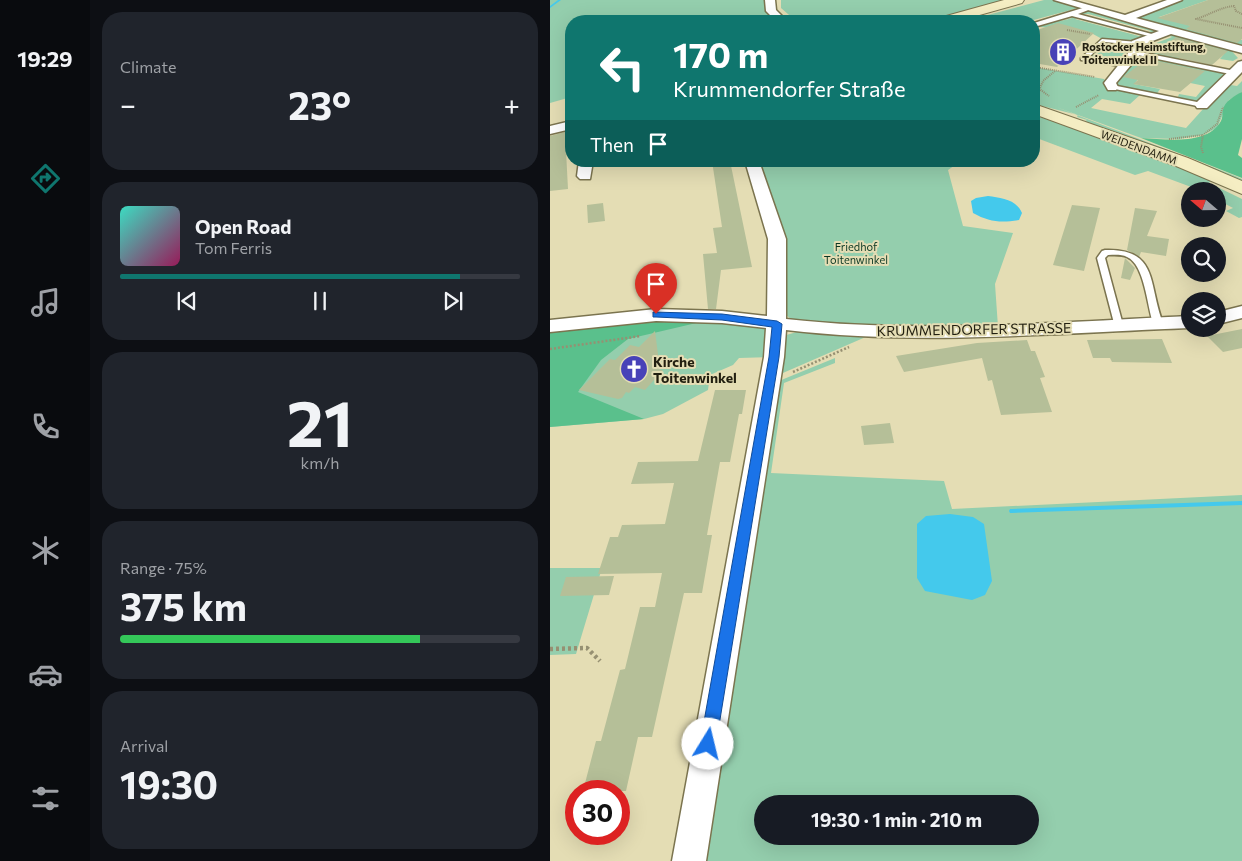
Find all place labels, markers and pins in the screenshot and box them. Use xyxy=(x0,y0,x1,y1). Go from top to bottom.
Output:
building icon: Rostocker Heimstiftung, Toitenwinkel II xyxy=(1048,37,1078,67)
place label: Rostocker Heimstiftung, Toitenwinkel II xyxy=(1082,40,1206,66)
pin xyxy=(635,263,677,314)
place label: Kirche Toitenwinkel xyxy=(653,353,737,386)
church icon: Kirche Toitenwinkel xyxy=(619,354,649,384)

